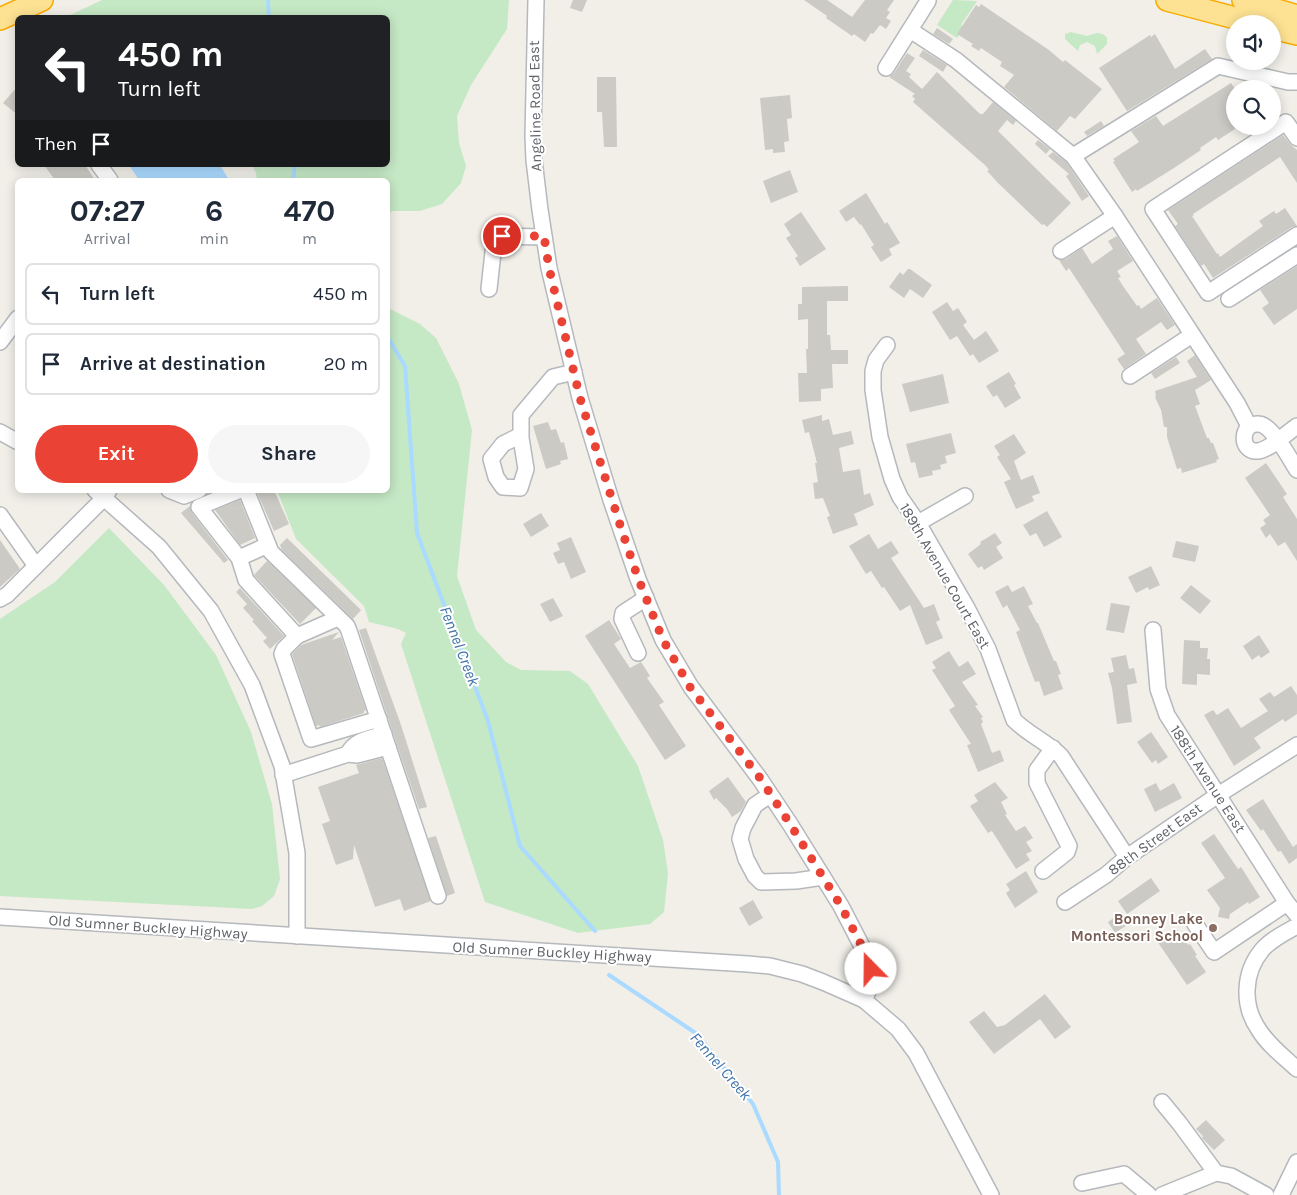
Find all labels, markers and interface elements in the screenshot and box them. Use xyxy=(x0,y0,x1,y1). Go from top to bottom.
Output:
map controls xyxy=(1226,15,1281,135)
button: sound xyxy=(1226,15,1281,70)
text: 450 m xyxy=(118,34,223,75)
icon: left xyxy=(35,35,100,100)
street label: Angeline Road East xyxy=(525,40,545,172)
text: Turn left xyxy=(118,76,201,102)
button: search xyxy=(1226,80,1281,135)
icon: arrive xyxy=(87,130,115,158)
text: Then xyxy=(35,133,77,155)
text: 07:27 xyxy=(70,193,145,229)
text: 6 xyxy=(205,193,223,229)
text: 470 xyxy=(284,193,335,229)
pin xyxy=(481,215,523,257)
icon: arrive xyxy=(488,222,516,250)
text: Arrival xyxy=(84,229,131,248)
text: min xyxy=(199,229,229,248)
text: m xyxy=(302,229,317,248)
icon: left xyxy=(37,280,65,308)
text: Turn left xyxy=(80,283,155,305)
text: 450 m xyxy=(313,283,368,305)
icon: arrive xyxy=(37,350,65,378)
text: Arrive at destination xyxy=(80,353,266,375)
text: 20 m xyxy=(323,353,368,375)
button: Exit xyxy=(35,425,198,483)
button: Share xyxy=(208,425,370,483)
street label: 189th Avenue Court East xyxy=(896,500,994,652)
water label: Fennel Creek xyxy=(436,603,484,689)
street label: 188th Avenue East xyxy=(1166,722,1250,837)
street label: 88th Street East xyxy=(1105,799,1206,879)
place label: Bonney Lake Montessori School xyxy=(1071,910,1203,945)
street label: Old Sumner Buckley Highway xyxy=(48,911,248,943)
marker: Bonney Lake Montessori School xyxy=(1207,922,1219,934)
street label: Old Sumner Buckley Highway xyxy=(452,938,652,966)
position arrow xyxy=(844,942,896,994)
water label: Fennel Creek xyxy=(686,1028,756,1105)

